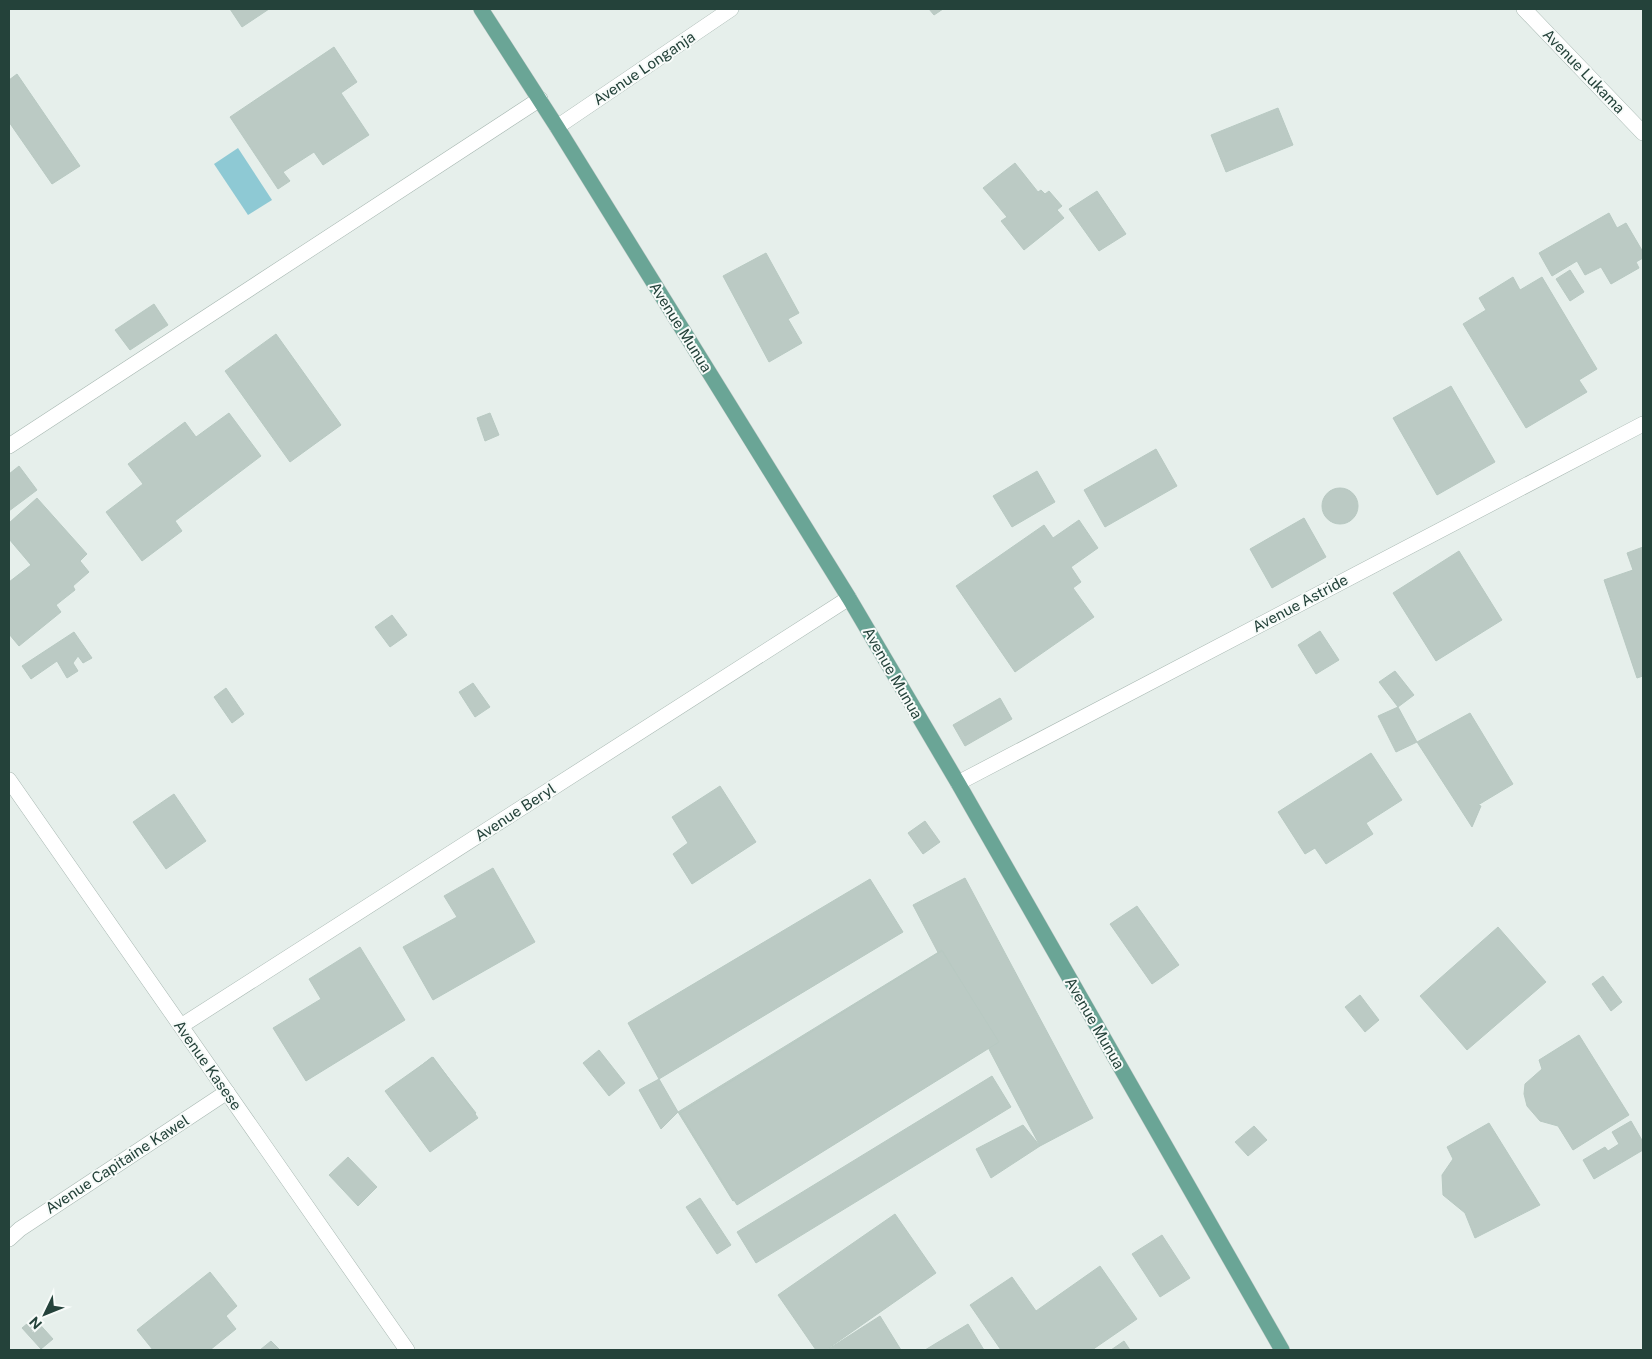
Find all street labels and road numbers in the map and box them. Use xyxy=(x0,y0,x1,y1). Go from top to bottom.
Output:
street label: Avenue Lukama xyxy=(1540,25,1628,117)
street label: Avenue Longanja xyxy=(590,28,698,108)
street label: Avenue Munua xyxy=(647,279,715,375)
street label: Avenue Astride xyxy=(1249,571,1351,635)
street label: Avenue Munua xyxy=(860,624,926,722)
street label: Avenue Beryl xyxy=(472,780,558,844)
street label: Avenue Munua xyxy=(1062,974,1128,1072)
street label: Avenue Kasese xyxy=(171,1017,245,1113)
street label: Avenue Capitaine Kawel xyxy=(42,1111,192,1217)

